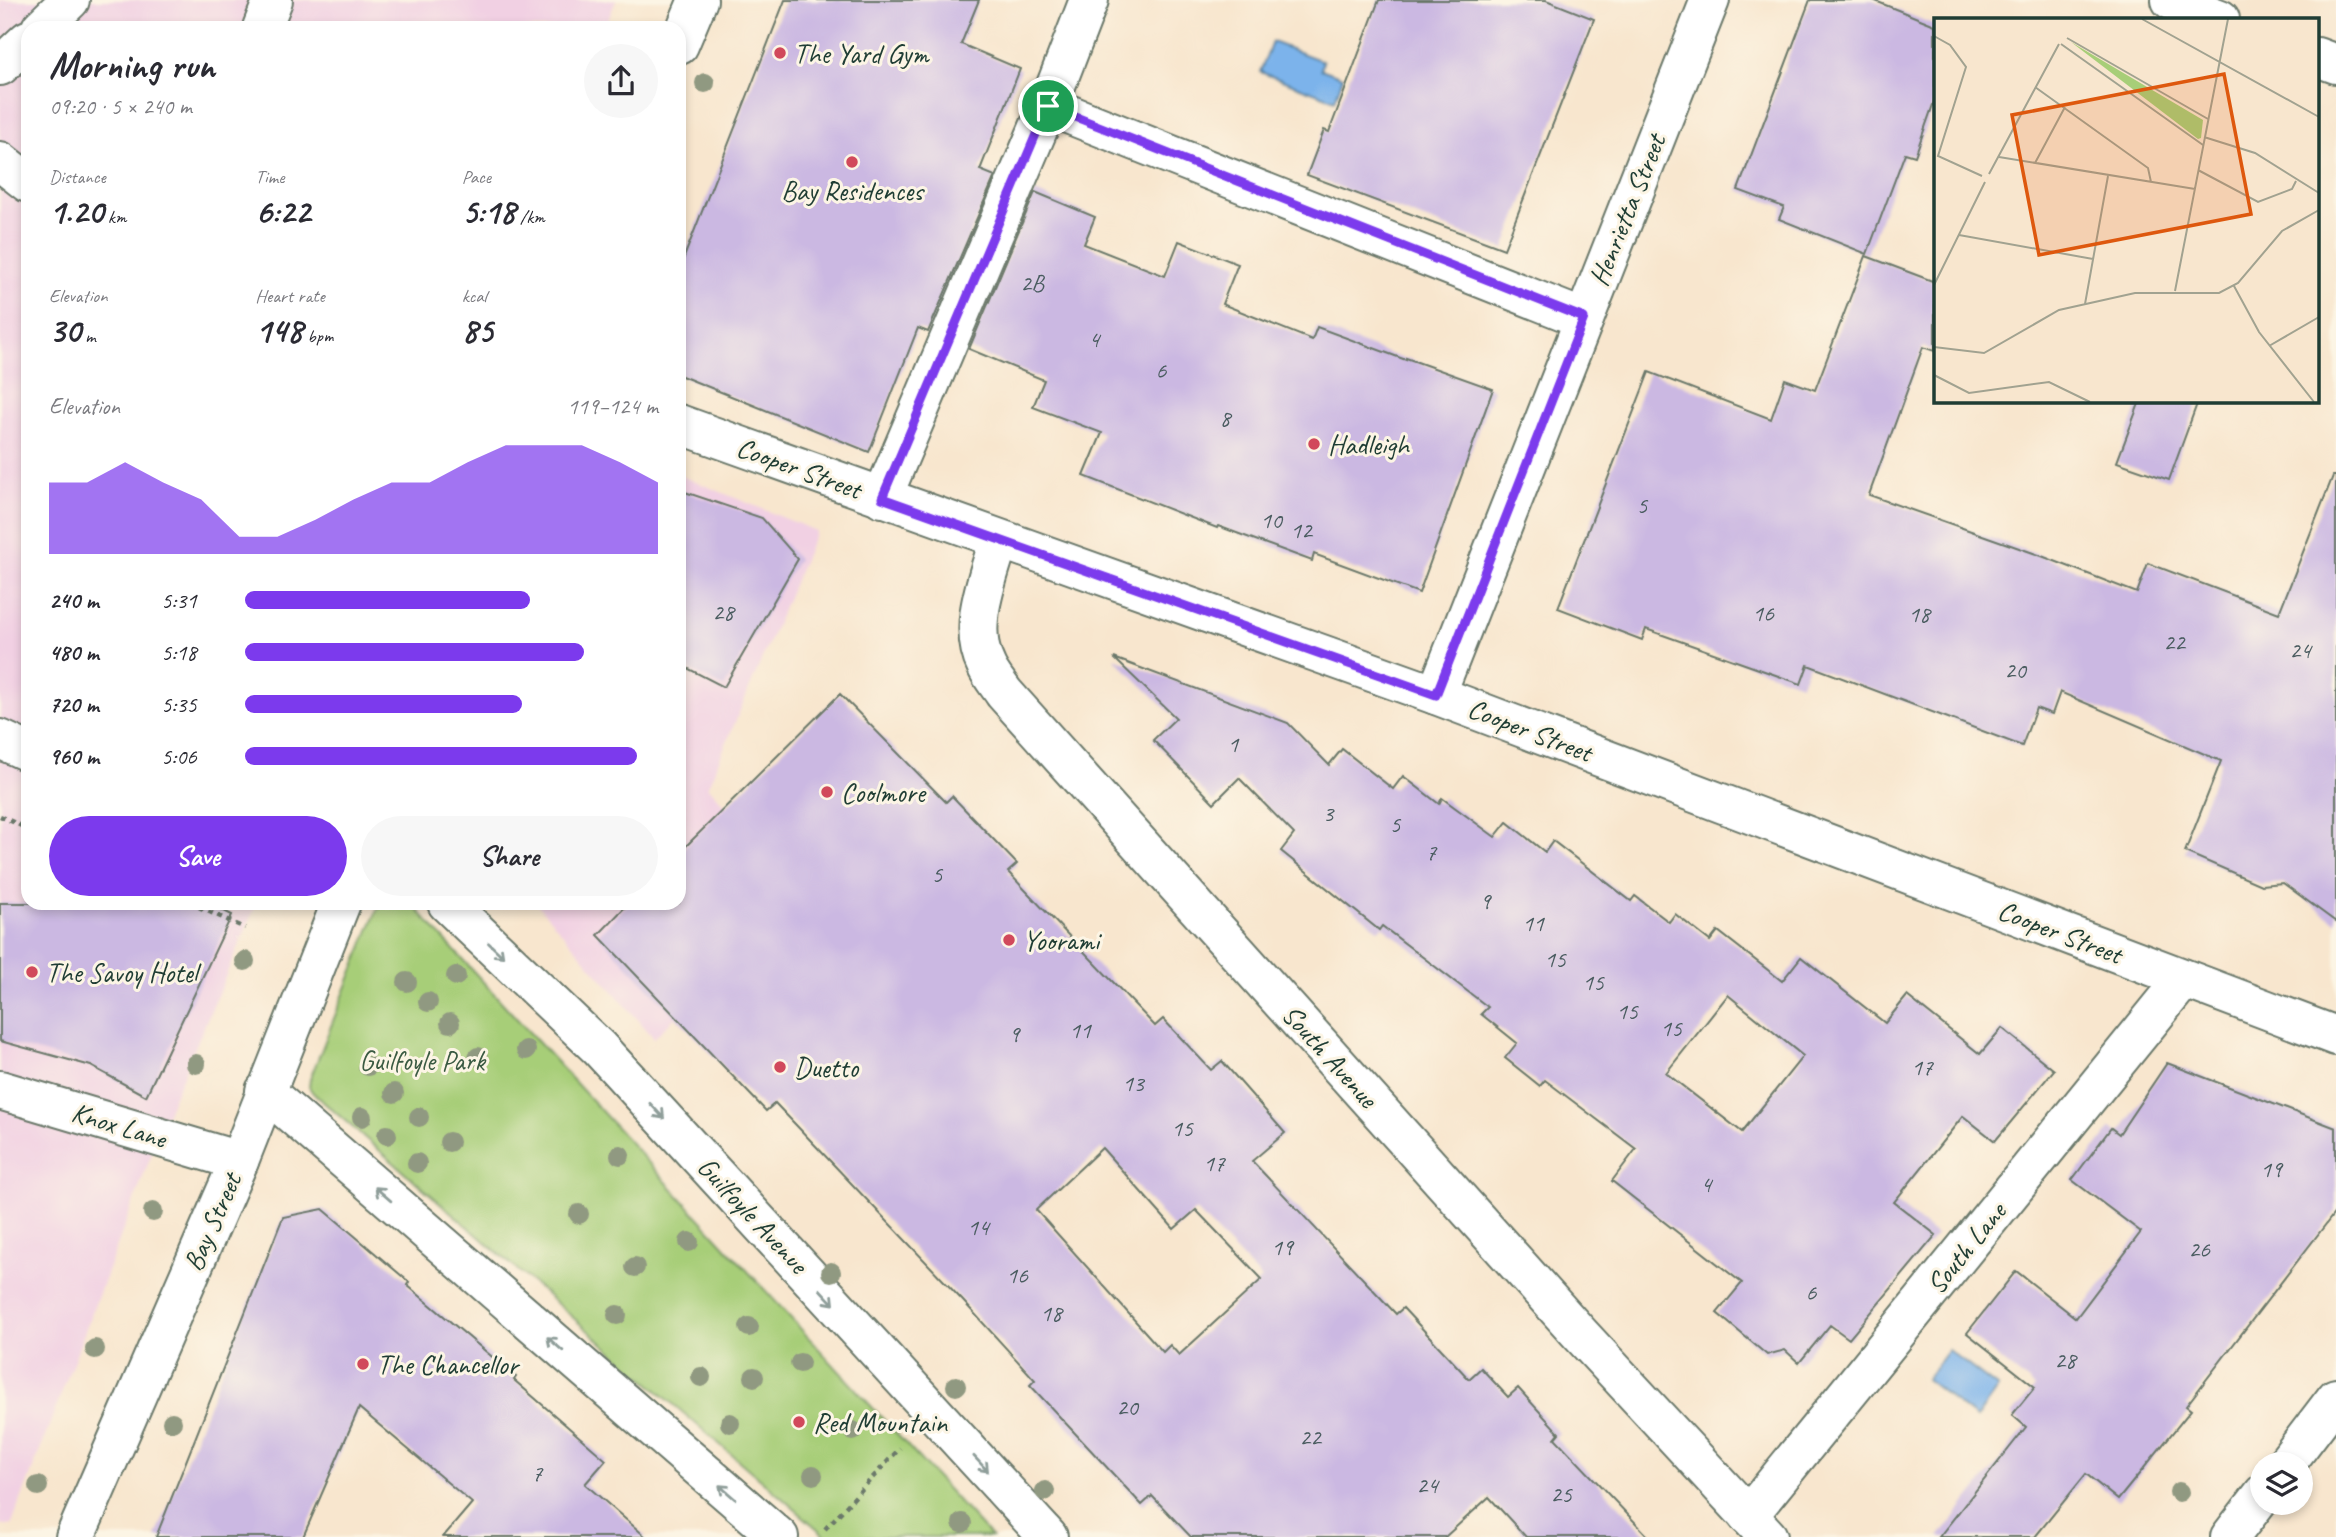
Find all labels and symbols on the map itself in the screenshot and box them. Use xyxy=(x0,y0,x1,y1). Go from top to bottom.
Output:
inset map xyxy=(1934,18,2318,402)
place label: The Yard Gym xyxy=(794,36,930,71)
marker: The Yard Gym xyxy=(772,45,788,61)
pin xyxy=(1018,76,1078,136)
street label: Henrietta Street xyxy=(1581,127,1674,291)
marker: Bay Residences xyxy=(844,154,860,170)
place label: Bay Residences xyxy=(781,173,925,208)
house number: 2B xyxy=(1020,268,1045,298)
house number: 4 xyxy=(1089,324,1102,354)
house number: 6 xyxy=(1156,355,1168,385)
house number: 8 xyxy=(1220,403,1233,433)
place label: Hadleigh xyxy=(1328,427,1411,462)
street label: Cooper Street xyxy=(732,429,869,508)
marker: Hadleigh xyxy=(1306,436,1322,452)
house number: 5 xyxy=(1637,490,1649,520)
house number: 10 xyxy=(1260,505,1284,535)
house number: 12 xyxy=(1290,515,1314,545)
house number: 28 xyxy=(712,597,736,627)
house number: 16 xyxy=(1752,598,1775,628)
house number: 18 xyxy=(1908,599,1932,629)
house number: 22 xyxy=(2163,627,2187,657)
house number: 24 xyxy=(2289,635,2313,665)
house number: 20 xyxy=(2004,655,2028,685)
street label: Cooper Street xyxy=(1463,690,1599,771)
house number: 1 xyxy=(1228,729,1240,759)
place label: Coolmore xyxy=(841,775,927,810)
marker: Coolmore xyxy=(819,784,835,800)
house number: 3 xyxy=(1323,798,1336,828)
house number: 5 xyxy=(1390,809,1402,839)
house number: 7 xyxy=(1426,837,1438,867)
house number: 5 xyxy=(932,859,944,889)
house number: 9 xyxy=(1480,886,1493,916)
street label: Cooper Street xyxy=(1993,892,2129,973)
house number: 11 xyxy=(1522,908,1545,938)
place label: Yoorami xyxy=(1023,923,1103,958)
marker: Yoorami xyxy=(1001,932,1017,948)
one-way arrow xyxy=(487,942,505,958)
house number: 15 xyxy=(1544,944,1567,974)
place label: The Savoy Hotel xyxy=(46,955,203,990)
marker: The Savoy Hotel xyxy=(24,964,40,980)
house number: 15 xyxy=(1582,967,1605,997)
house number: 15 xyxy=(1616,996,1639,1026)
street label: South Avenue xyxy=(1275,997,1387,1116)
house number: 15 xyxy=(1660,1013,1683,1043)
house number: 11 xyxy=(1069,1015,1092,1045)
house number: 9 xyxy=(1009,1019,1022,1049)
park label: Guilfoyle Park xyxy=(359,1043,486,1078)
place label: Duetto xyxy=(794,1050,860,1085)
house number: 17 xyxy=(1911,1052,1934,1082)
marker: Duetto xyxy=(772,1059,788,1075)
house number: 13 xyxy=(1122,1068,1146,1098)
street label: Knox Lane xyxy=(68,1094,172,1156)
one-way arrow xyxy=(649,1102,665,1120)
house number: 15 xyxy=(1171,1113,1194,1143)
house number: 17 xyxy=(1203,1148,1226,1178)
street label: Guilfoyle Avenue xyxy=(690,1149,817,1282)
house number: 19 xyxy=(2260,1154,2284,1184)
street label: Bay Street xyxy=(175,1165,250,1276)
house number: 4 xyxy=(1701,1169,1714,1199)
one-way arrow xyxy=(374,1186,392,1202)
street label: South Lane xyxy=(1919,1194,2015,1301)
house number: 14 xyxy=(967,1212,991,1242)
house number: 19 xyxy=(1271,1232,1295,1262)
house number: 26 xyxy=(2188,1234,2211,1264)
house number: 16 xyxy=(1006,1260,1029,1290)
house number: 6 xyxy=(1806,1277,1818,1307)
one-way arrow xyxy=(819,1288,836,1305)
house number: 18 xyxy=(1040,1298,1064,1328)
one-way arrow xyxy=(546,1336,564,1352)
house number: 28 xyxy=(2054,1345,2078,1375)
place label: The Chancellor xyxy=(377,1347,521,1382)
marker: The Chancellor xyxy=(355,1356,371,1372)
house number: 20 xyxy=(1116,1392,1140,1422)
place label: Red Mountain xyxy=(813,1405,948,1440)
marker: Red Mountain xyxy=(791,1414,807,1430)
house number: 22 xyxy=(1299,1422,1323,1452)
one-way arrow xyxy=(973,1455,989,1473)
house number: 7 xyxy=(532,1458,544,1488)
house number: 24 xyxy=(1416,1470,1440,1500)
house number: 25 xyxy=(1550,1479,1573,1509)
one-way arrow xyxy=(718,1484,736,1500)

